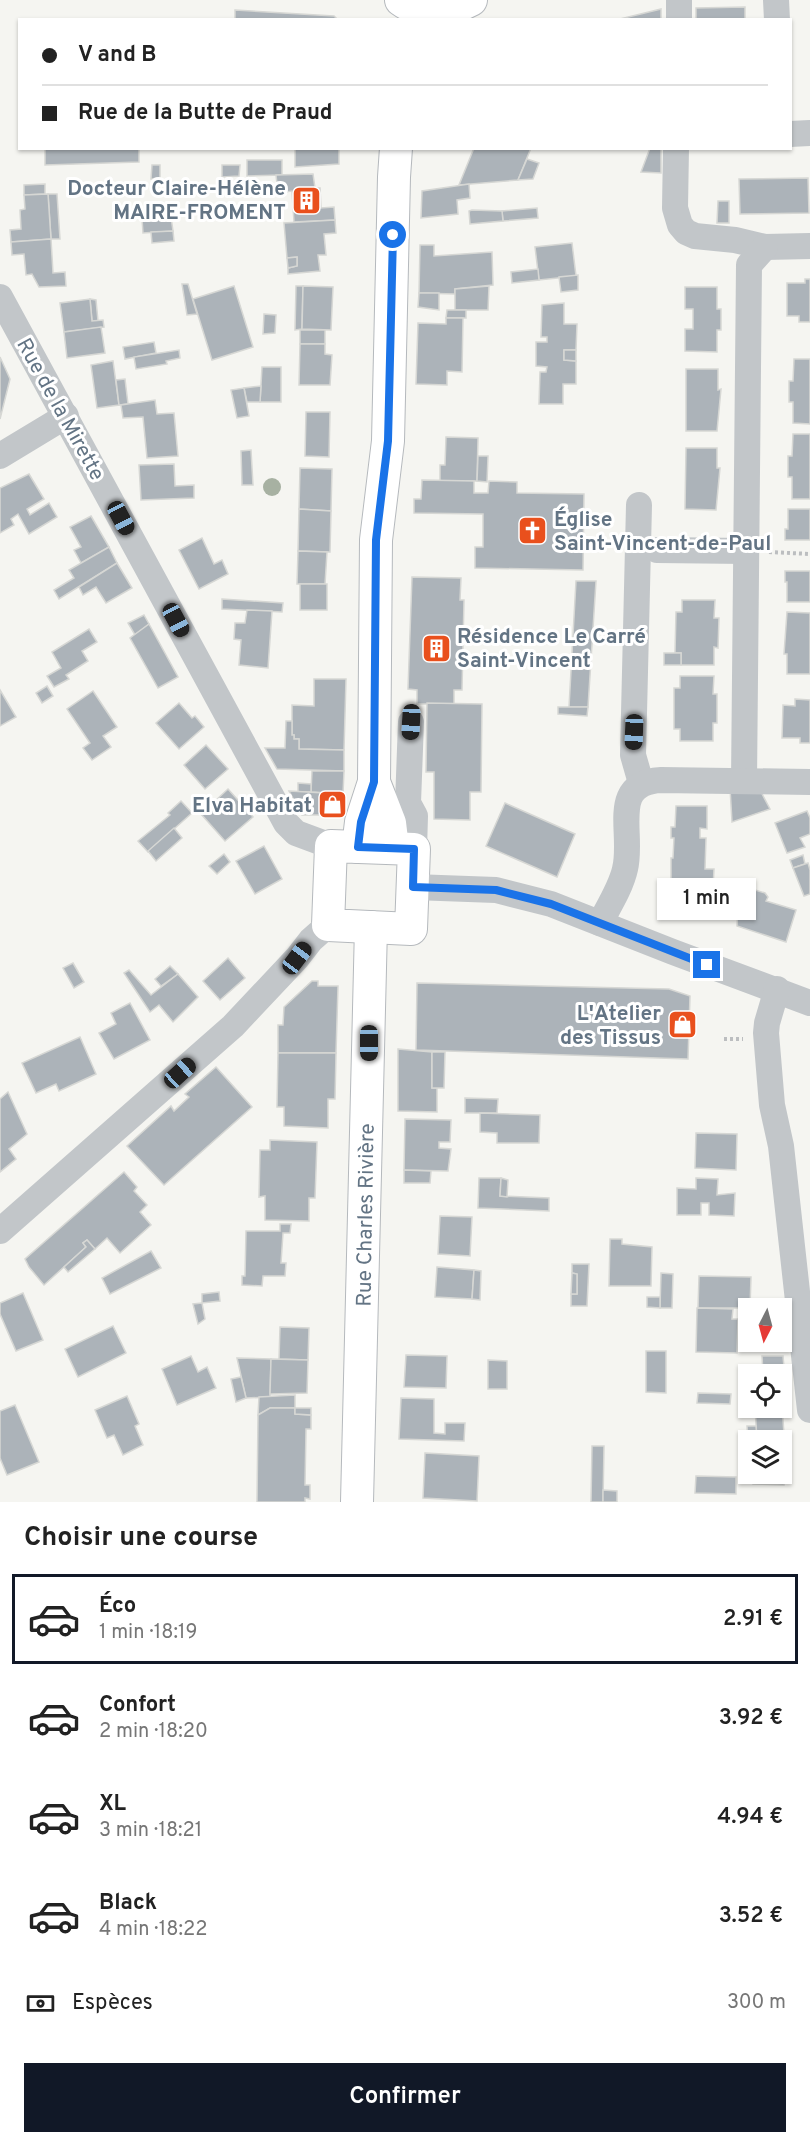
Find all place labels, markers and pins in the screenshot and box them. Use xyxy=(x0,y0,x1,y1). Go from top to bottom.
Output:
place label: Docteur Claire-Hélène MAIRE-FROMENT xyxy=(67,176,286,227)
building icon: Docteur Claire-Hélène MAIRE-FROMENT xyxy=(291,184,323,216)
place label: Église Saint-Vincent-de-Paul xyxy=(554,506,771,558)
church icon: Église Saint-Vincent-de-Paul xyxy=(517,515,549,547)
place label: Résidence Le Carré Saint-Vincent xyxy=(457,624,646,675)
building icon: Résidence Le Carré Saint-Vincent xyxy=(420,632,452,664)
shop icon: Elva Habitat xyxy=(317,789,349,821)
place label: Elva Habitat xyxy=(192,793,312,820)
place label: L'Atelier des Tissus xyxy=(560,1001,661,1052)
shop icon: L'Atelier des Tissus xyxy=(666,1009,698,1041)

